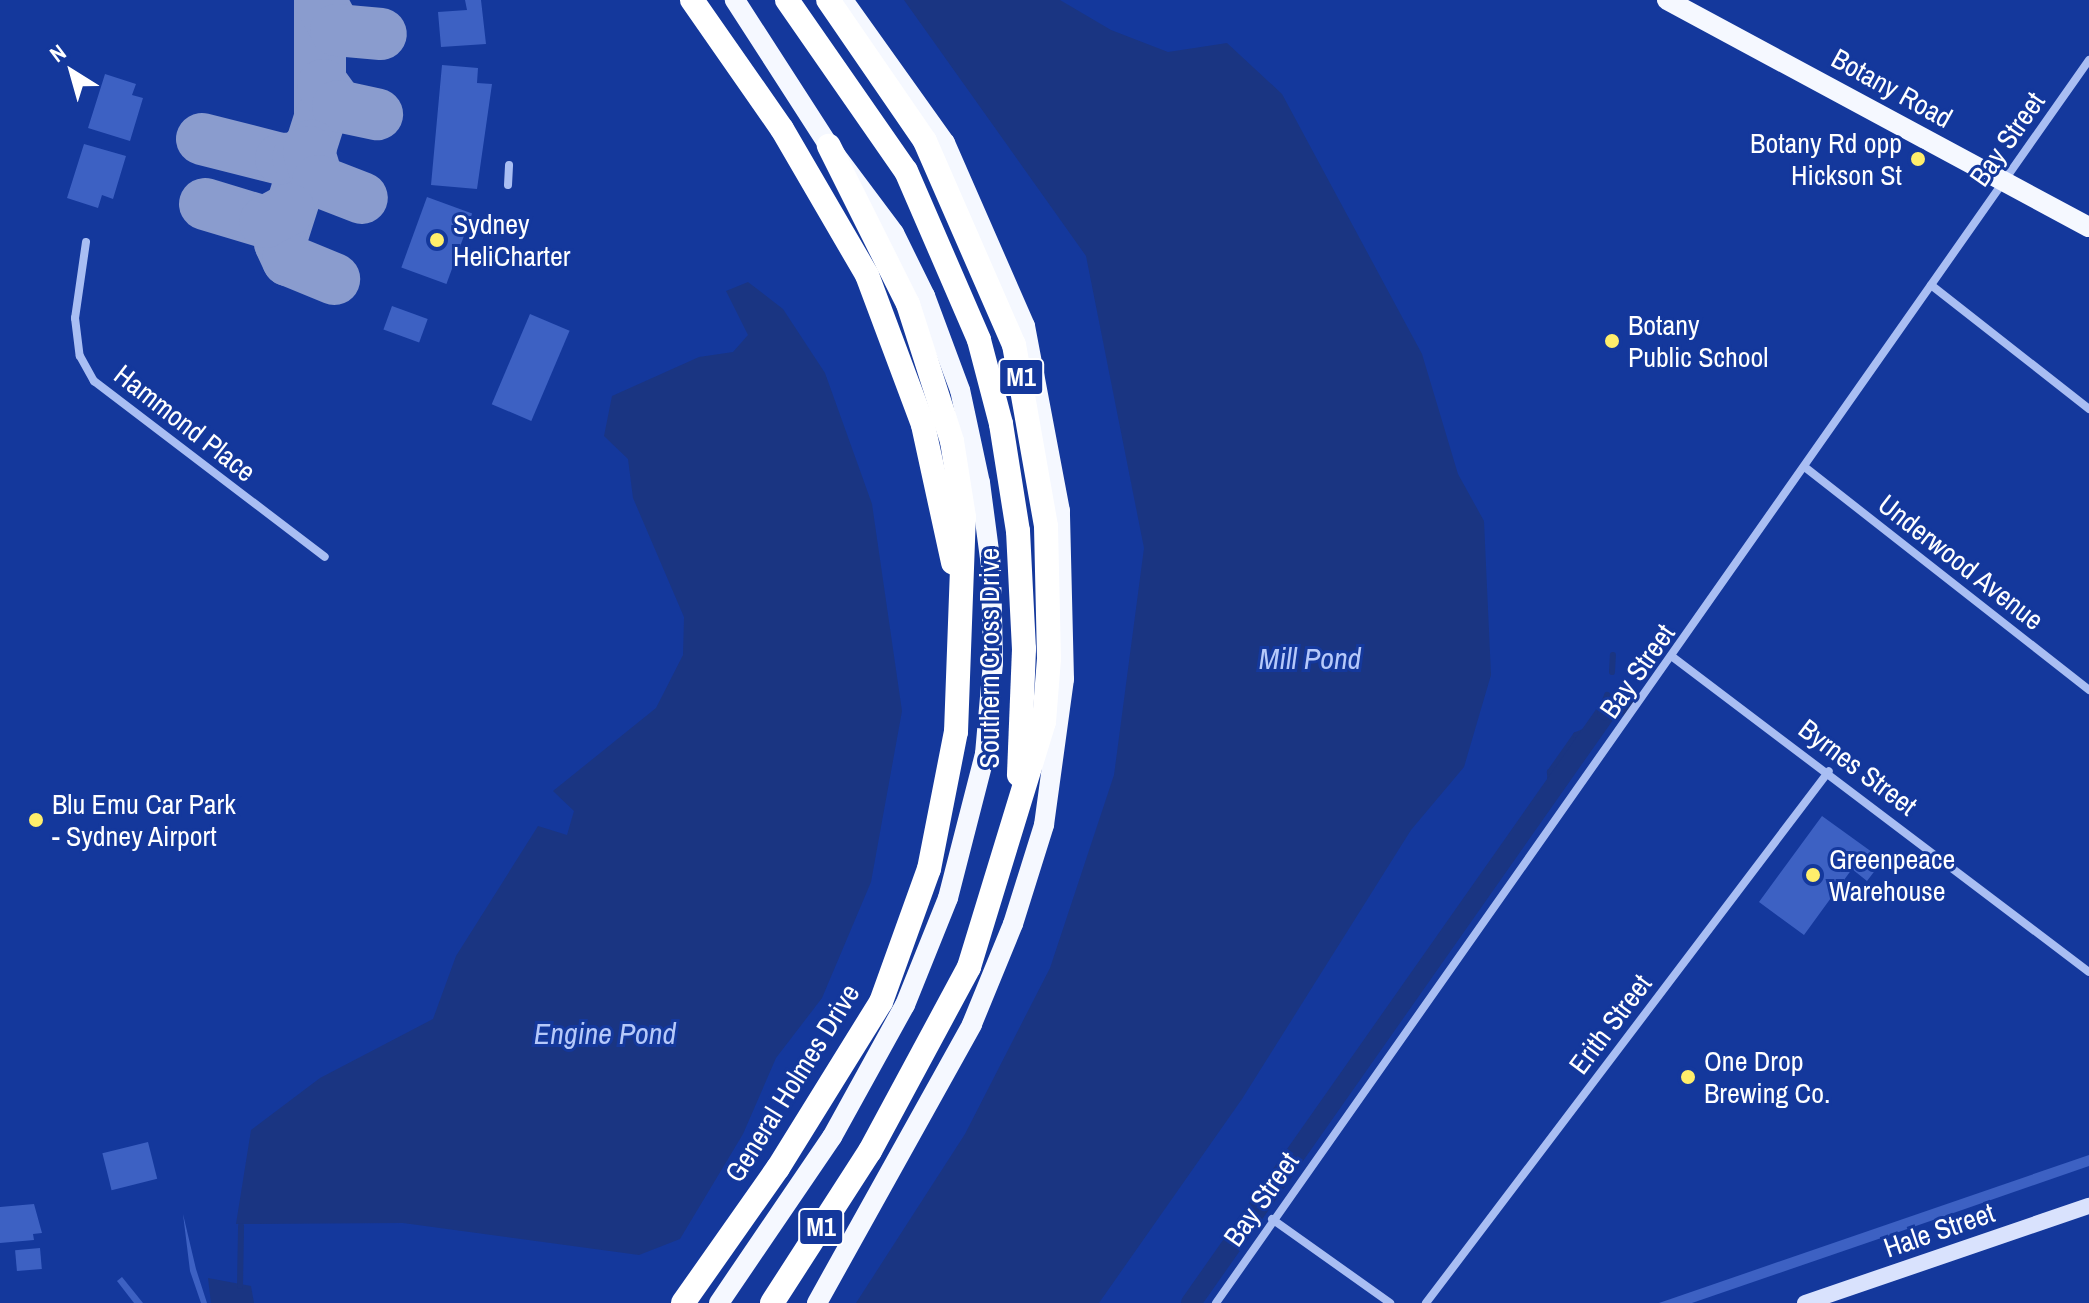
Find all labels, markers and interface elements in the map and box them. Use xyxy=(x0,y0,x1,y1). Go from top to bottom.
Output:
north arrow xyxy=(32,32,112,112)
text: N xyxy=(43,37,72,69)
street label: Botany Road xyxy=(1826,41,1958,135)
street label: Bay Street xyxy=(1962,85,2052,193)
place label: Botany Rd opp Hickson St xyxy=(1750,126,1902,192)
marker: Botany Rd opp Hickson St xyxy=(1909,150,1927,168)
place label: Sydney HeliCharter xyxy=(453,207,570,273)
marker: Sydney HeliCharter xyxy=(428,231,446,249)
place label: Botany Public School xyxy=(1628,308,1768,374)
marker: Botany Public School xyxy=(1603,332,1621,350)
road number: M1 xyxy=(997,355,1045,399)
street label: Hammond Place xyxy=(108,358,262,488)
street label: Underwood Avenue xyxy=(1871,487,2051,637)
street label: Southern Cross Drive xyxy=(972,548,1006,768)
street label: Bay Street xyxy=(1592,617,1682,725)
water label: Mill Pond xyxy=(1259,640,1361,676)
street label: Byrnes Street xyxy=(1792,712,1924,822)
place label: Blu Emu Car Park - Sydney Airport xyxy=(52,787,236,853)
marker: Blu Emu Car Park - Sydney Airport xyxy=(27,811,45,829)
place label: Greenpeace Warehouse xyxy=(1829,842,1955,908)
marker: Greenpeace Warehouse xyxy=(1804,866,1822,884)
street label: Erith Street xyxy=(1562,968,1658,1080)
street label: General Holmes Drive xyxy=(718,978,866,1188)
water label: Engine Pond xyxy=(534,1015,676,1051)
place label: One Drop Brewing Co. xyxy=(1704,1044,1830,1110)
marker: One Drop Brewing Co. xyxy=(1679,1068,1697,1086)
street label: Bay Street xyxy=(1216,1145,1306,1253)
street label: Hale Street xyxy=(1879,1195,1999,1265)
road number: M1 xyxy=(797,1205,845,1249)

